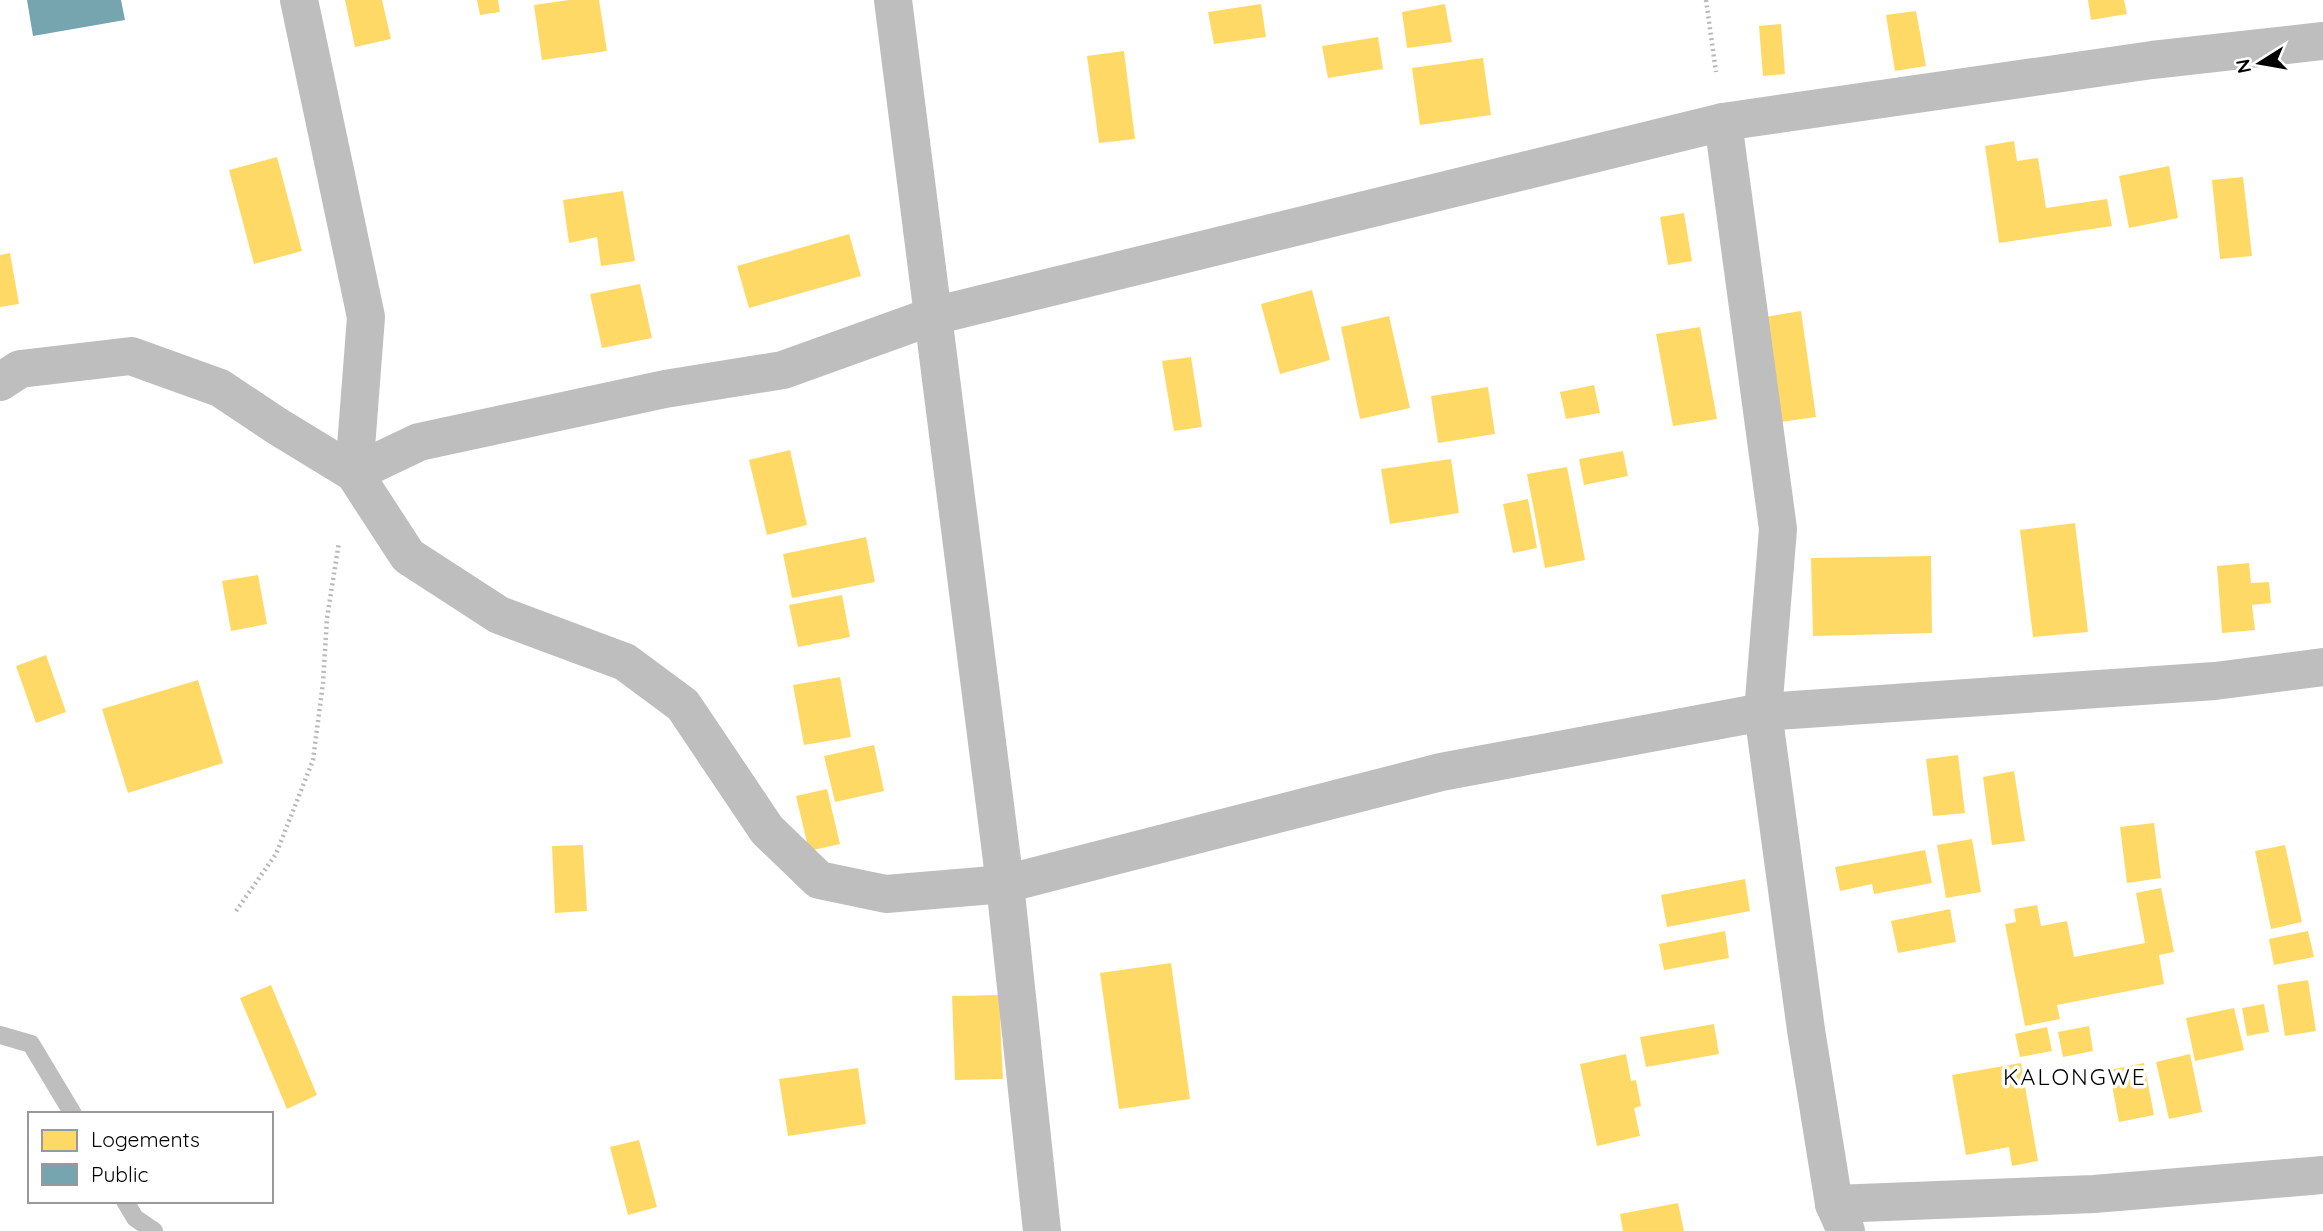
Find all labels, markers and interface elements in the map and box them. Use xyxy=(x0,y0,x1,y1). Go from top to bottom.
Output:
north arrow xyxy=(2225,28,2295,98)
text: N xyxy=(2230,57,2256,75)
district label: KALONGWE xyxy=(2003,1062,2147,1091)
legend xyxy=(28,1112,273,1203)
text: Logements xyxy=(91,1126,200,1152)
text: Public xyxy=(91,1161,148,1187)

